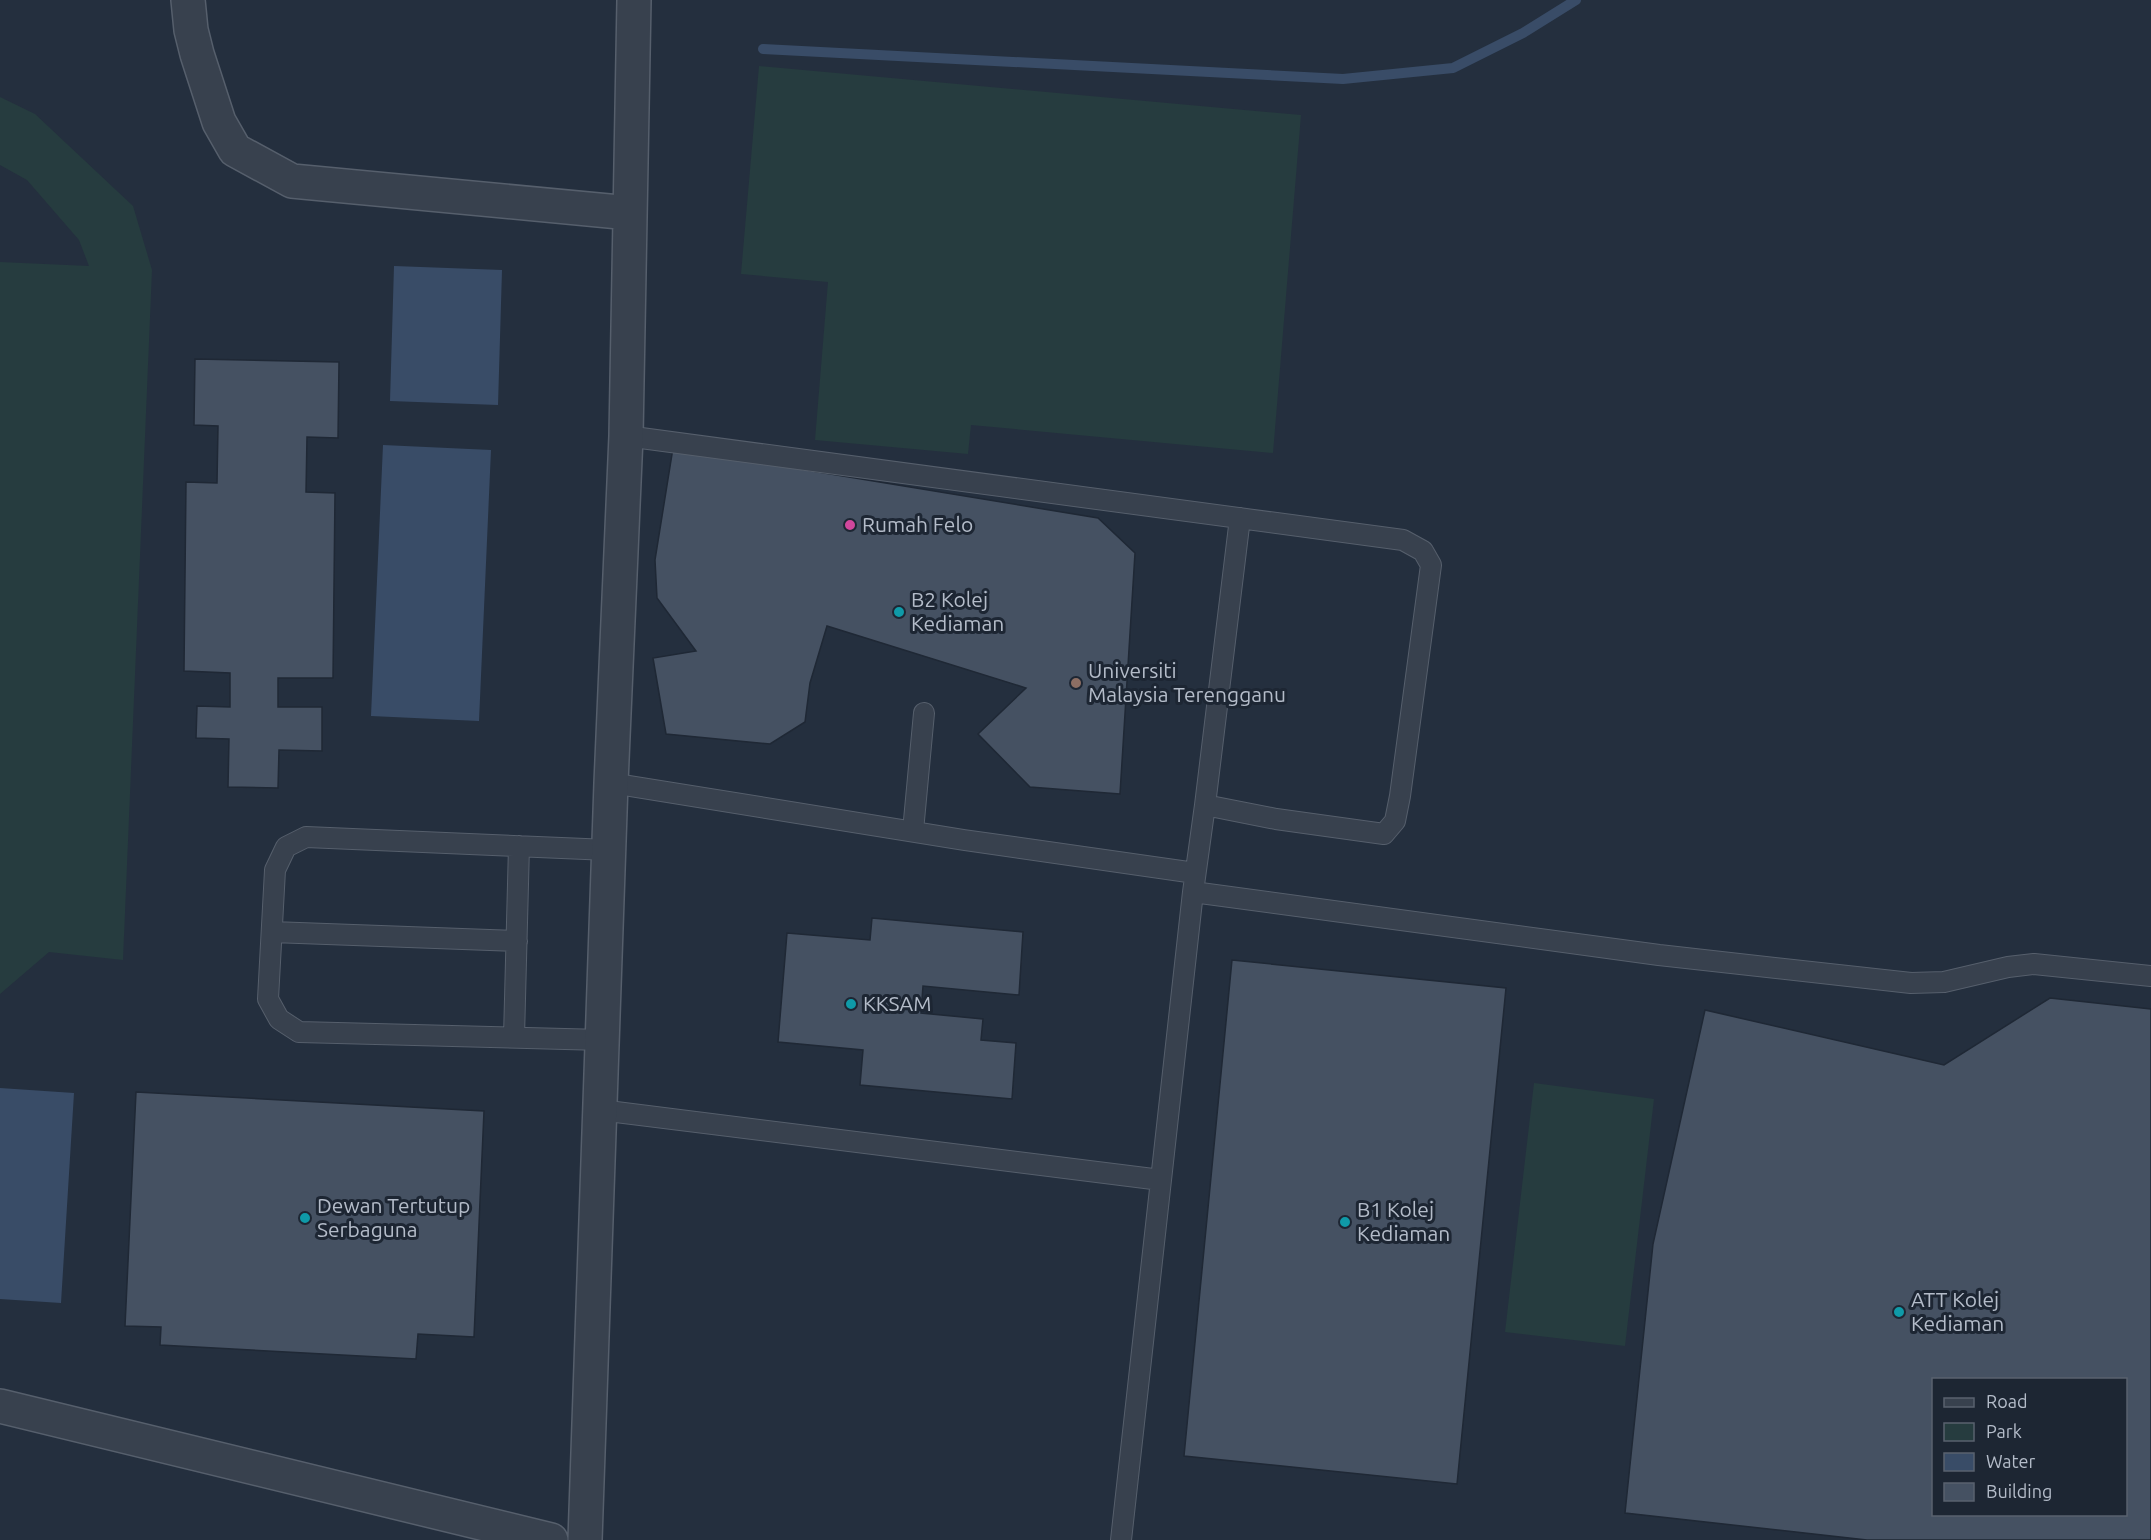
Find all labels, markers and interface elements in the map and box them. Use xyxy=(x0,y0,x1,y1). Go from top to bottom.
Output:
place label: Rumah Felo xyxy=(862,512,973,536)
marker: Rumah Felo xyxy=(843,518,857,532)
place label: B2 Kolej Kediaman xyxy=(911,587,1004,635)
marker: B2 Kolej Kediaman xyxy=(892,605,906,619)
place label: Universiti Malaysia Terengganu xyxy=(1088,658,1286,706)
marker: Universiti Malaysia Terengganu xyxy=(1069,676,1083,690)
place label: KKSAM xyxy=(863,991,931,1015)
marker: KKSAM xyxy=(844,997,858,1011)
place label: Dewan Tertutup Serbaguna xyxy=(317,1193,470,1241)
place label: B1 Kolej Kediaman xyxy=(1357,1197,1450,1245)
marker: Dewan Tertutup Serbaguna xyxy=(298,1211,312,1225)
marker: B1 Kolej Kediaman xyxy=(1338,1215,1352,1229)
place label: ATT Kolej Kediaman xyxy=(1911,1287,2004,1335)
marker: ATT Kolej Kediaman xyxy=(1892,1305,1906,1319)
legend xyxy=(1932,1378,2127,1516)
text: Road xyxy=(1986,1391,2028,1411)
text: Park xyxy=(1986,1421,2022,1441)
text: Water xyxy=(1986,1451,2036,1471)
text: Building xyxy=(1986,1481,2052,1501)

